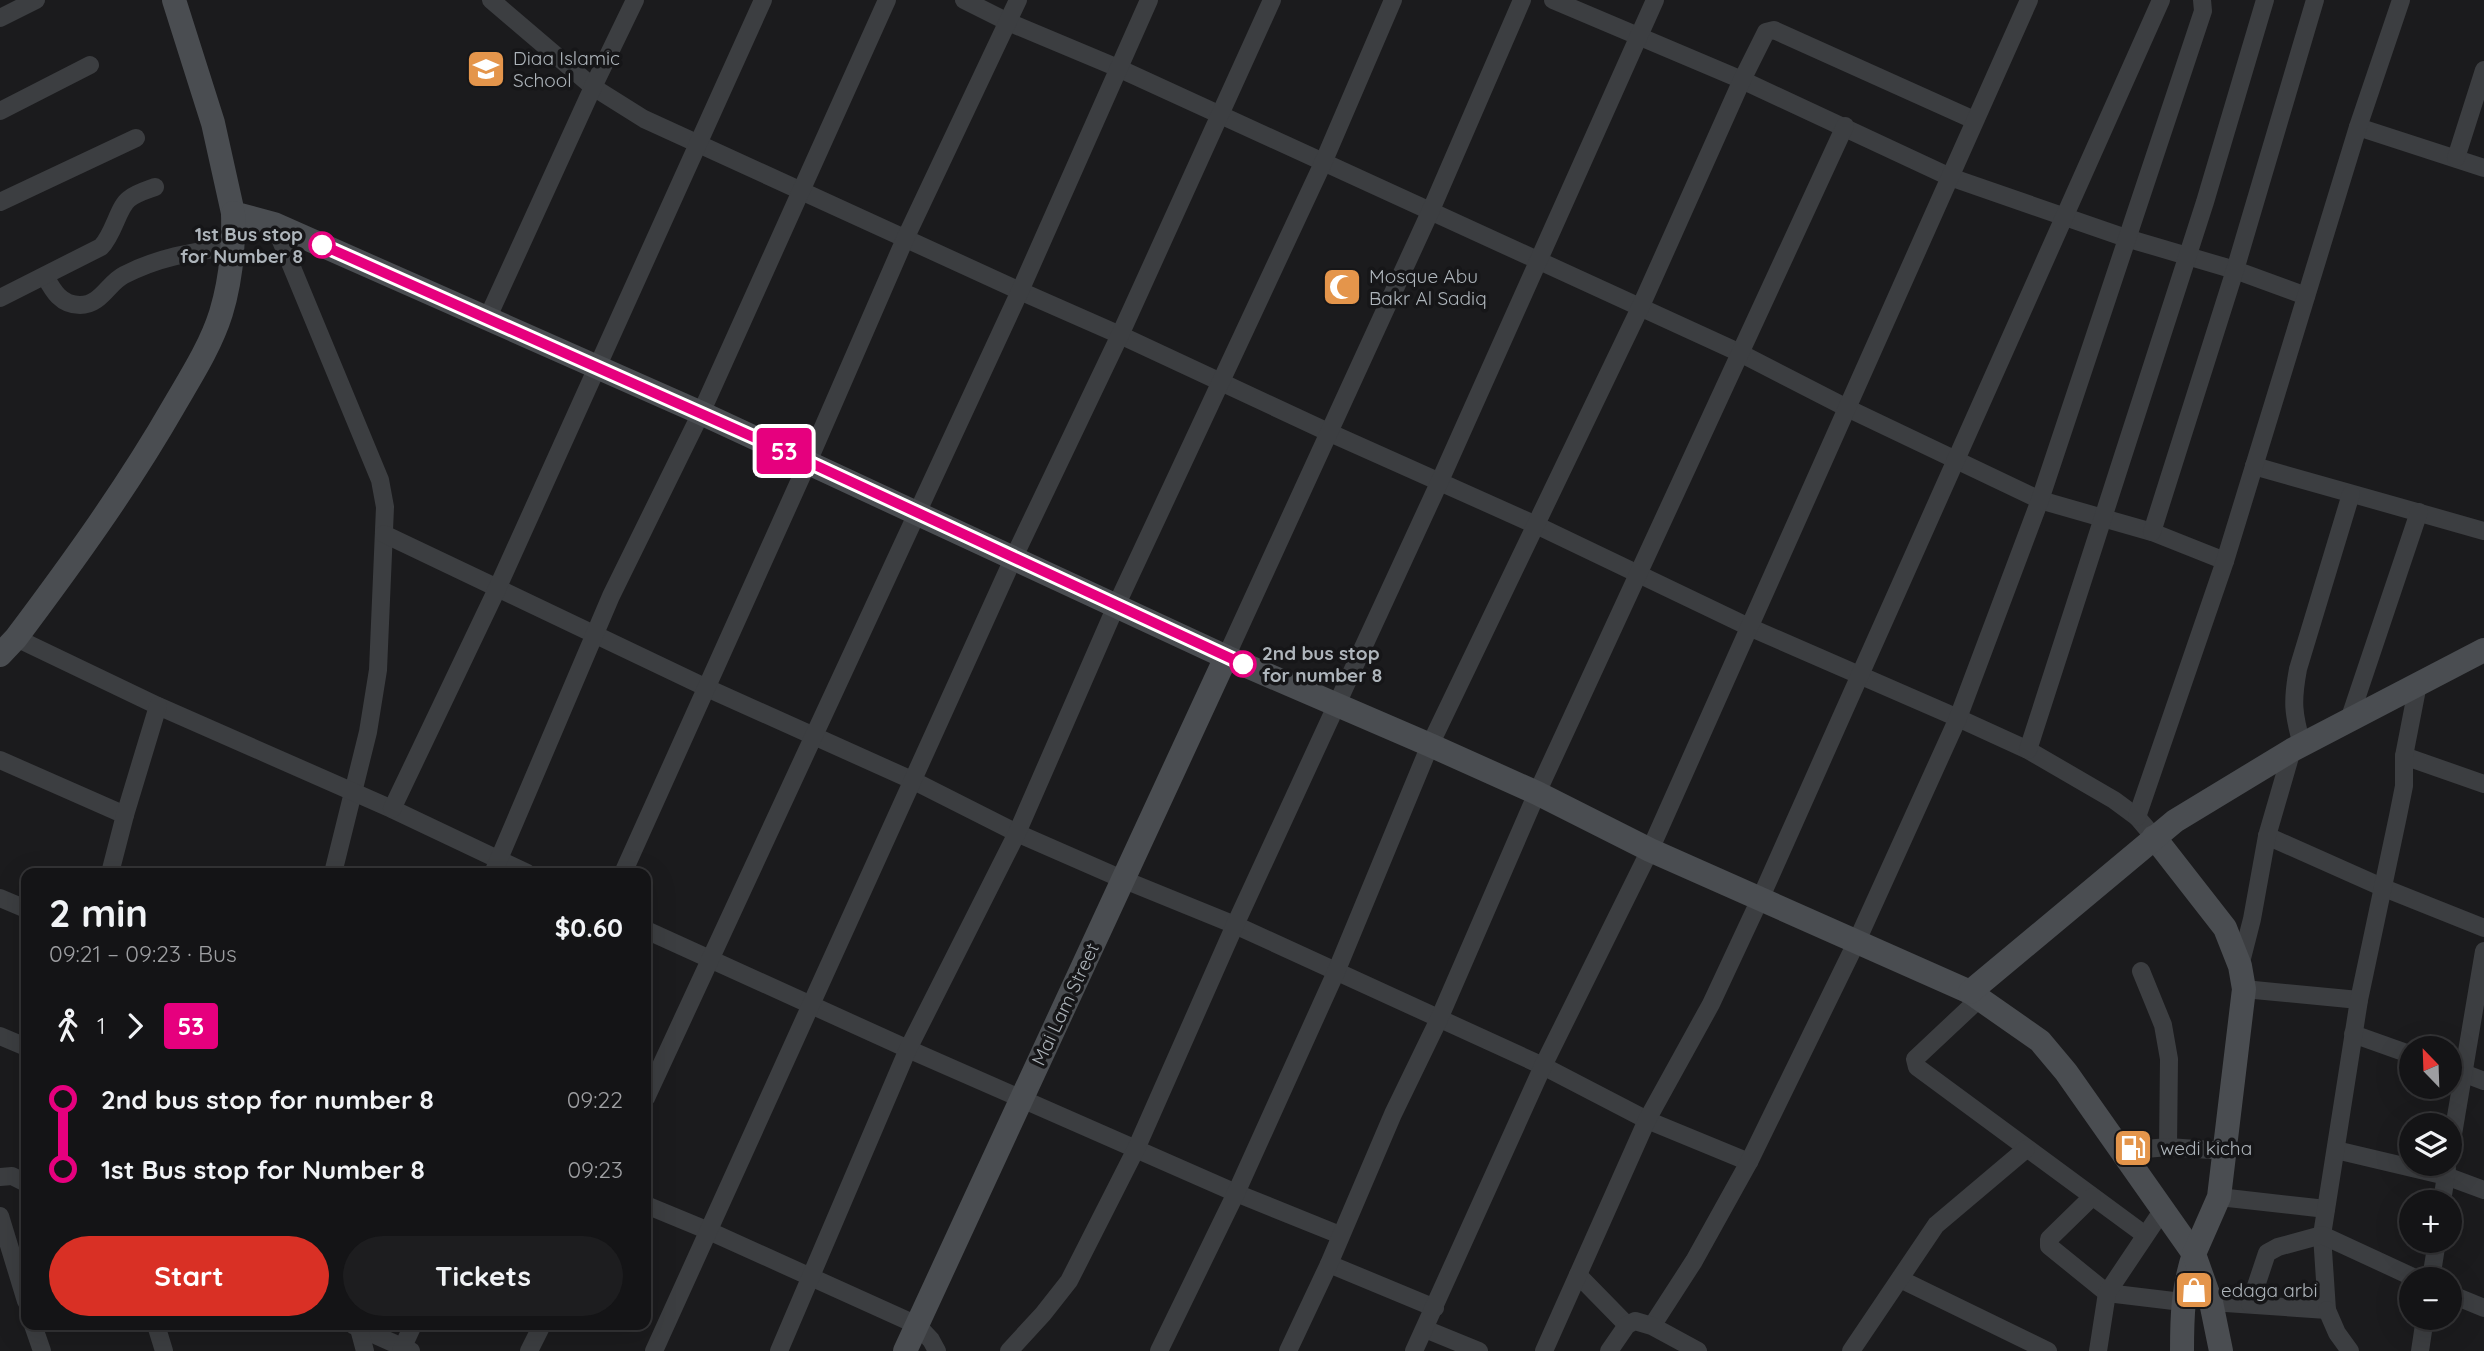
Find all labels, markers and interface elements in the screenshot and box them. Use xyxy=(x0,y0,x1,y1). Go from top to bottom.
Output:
place label: Diaa Islamic School xyxy=(513,46,620,92)
school or university icon: Diaa Islamic School xyxy=(465,48,507,90)
place label: 1st Bus stop for Number 8 xyxy=(180,222,303,268)
marker: 1st Bus stop for Number 8 xyxy=(309,232,335,258)
place label: Mosque Abu Bakr Al Sadiq xyxy=(1369,264,1487,310)
mosque icon: Mosque Abu Bakr Al Sadiq xyxy=(1321,266,1363,308)
line badge: 53 xyxy=(752,428,816,474)
text: 53 xyxy=(771,436,797,466)
place label: 2nd bus stop for number 8 xyxy=(1262,641,1382,687)
marker: 2nd bus stop for number 8 xyxy=(1230,651,1256,677)
text: 2 min xyxy=(49,889,148,937)
text: $0.60 xyxy=(555,911,623,944)
text: 09:21 – 09:23 · Bus xyxy=(49,939,237,968)
street label: Mai Lam Street xyxy=(1026,939,1104,1069)
icon: walk xyxy=(49,1007,87,1045)
icon: forward xyxy=(116,1007,154,1045)
text: 1 xyxy=(97,1011,106,1040)
text: 53 xyxy=(178,1011,204,1041)
north arrow xyxy=(2399,1036,2462,1099)
map controls xyxy=(2399,1036,2462,1330)
text: 2nd bus stop for number 8 xyxy=(101,1083,434,1116)
text: 09:22 xyxy=(567,1085,623,1114)
button: layers xyxy=(2399,1113,2462,1176)
fuel station icon: wedi kicha xyxy=(2112,1127,2154,1169)
place label: wedi kicha xyxy=(2160,1136,2252,1160)
text: 1st Bus stop for Number 8 xyxy=(101,1153,425,1186)
text: 09:23 xyxy=(567,1155,623,1184)
button: + xyxy=(2399,1190,2462,1253)
button: Start xyxy=(49,1236,329,1316)
button: Tickets xyxy=(343,1236,623,1316)
button: − xyxy=(2399,1267,2462,1330)
shop icon: edaga arbi xyxy=(2173,1269,2215,1311)
place label: edaga arbi xyxy=(2221,1278,2318,1302)

